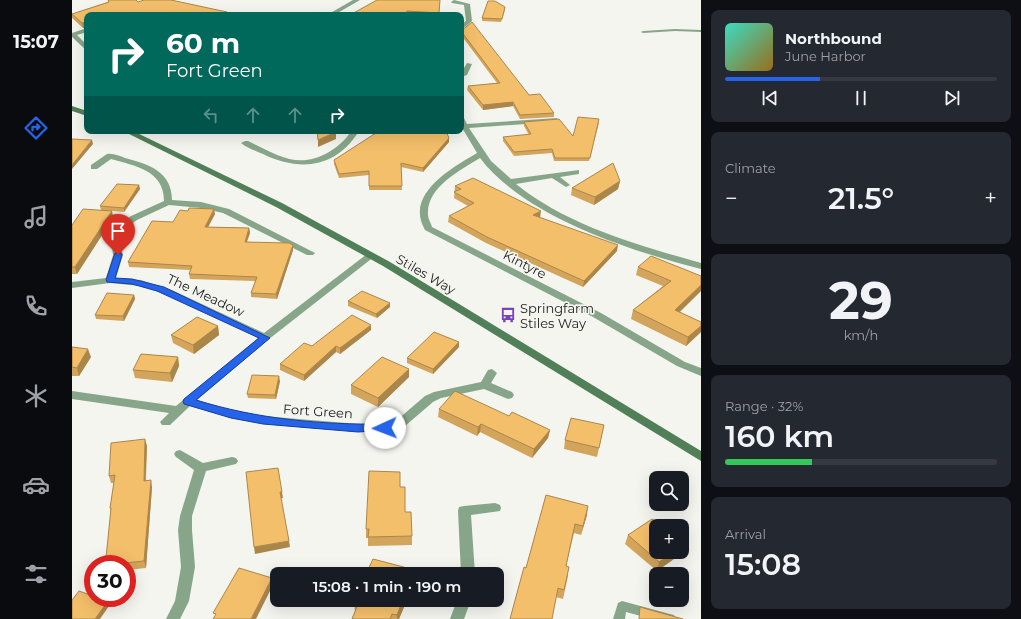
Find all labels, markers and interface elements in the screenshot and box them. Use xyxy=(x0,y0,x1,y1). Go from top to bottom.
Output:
text: 60 m xyxy=(166,26,240,60)
icon: right xyxy=(100,28,152,80)
text: Northbound xyxy=(785,29,882,48)
text: 15:07 xyxy=(13,31,59,53)
text: June Harbor xyxy=(785,48,866,64)
text: Fort Green xyxy=(166,60,263,82)
icon: previous xyxy=(759,87,781,109)
icon: pause xyxy=(850,87,872,109)
icon: next xyxy=(941,87,963,109)
icon: left xyxy=(200,104,222,126)
icon: ahead xyxy=(242,104,264,126)
icon: ahead xyxy=(284,104,306,126)
icon: right xyxy=(326,104,348,126)
icon: directions xyxy=(22,114,50,142)
text: Climate xyxy=(725,160,776,176)
text: 21.5° xyxy=(828,180,894,217)
text: − xyxy=(725,185,738,212)
text: + xyxy=(984,185,997,212)
icon: music xyxy=(22,203,50,231)
pin xyxy=(101,214,135,255)
icon: arrive xyxy=(107,220,129,242)
street label: Kintyre xyxy=(501,246,549,282)
street label: Stiles Way xyxy=(393,251,459,298)
text: 29 xyxy=(829,269,893,332)
street label: The Meadow xyxy=(165,270,248,320)
icon: phone xyxy=(22,292,50,320)
place label: Springfarm Stiles Way xyxy=(520,300,594,331)
bus stop icon: Springfarm Stiles Way xyxy=(499,306,517,324)
text: km/h xyxy=(844,327,878,343)
icon: climate xyxy=(22,382,50,410)
text: Range · 32% xyxy=(725,398,803,414)
street label: Fort Green xyxy=(283,401,353,421)
position arrow xyxy=(364,407,406,449)
text: 160 km xyxy=(725,418,834,455)
icon: car xyxy=(22,471,50,499)
map controls xyxy=(649,471,689,607)
button: search xyxy=(649,471,689,511)
button: + xyxy=(649,519,689,559)
text: Arrival xyxy=(725,526,766,542)
text: 15:08 xyxy=(725,546,801,583)
speed limit sign: 30 xyxy=(84,555,136,607)
icon: filters xyxy=(22,560,50,588)
button: − xyxy=(649,567,689,607)
text: 15:08 · 1 min · 190 m xyxy=(313,577,461,596)

